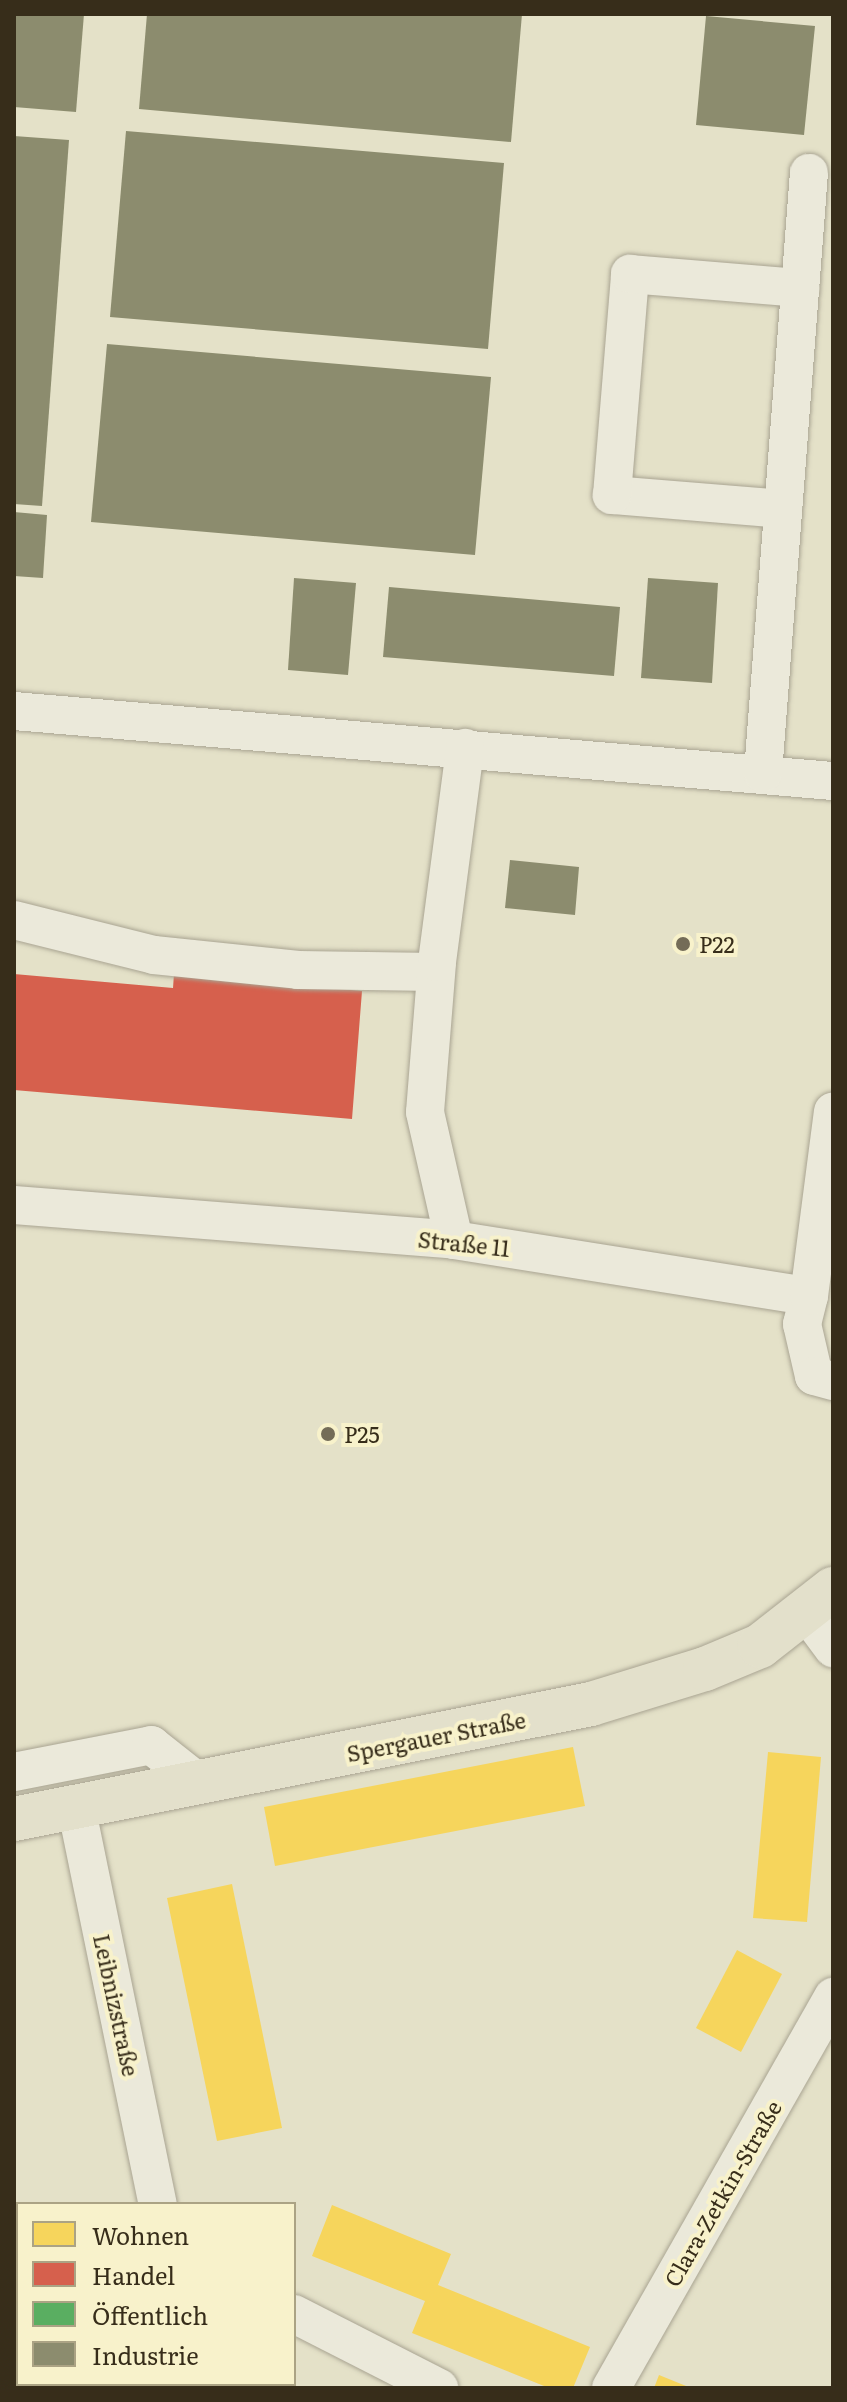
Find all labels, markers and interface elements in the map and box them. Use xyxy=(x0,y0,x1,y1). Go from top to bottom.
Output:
place label: P22 xyxy=(699,931,735,957)
marker: P22 xyxy=(674,935,692,953)
street label: Straße 11 xyxy=(417,1225,511,1261)
place label: P25 xyxy=(344,1421,380,1447)
marker: P25 xyxy=(319,1425,337,1443)
street label: Spergauer Straße xyxy=(344,1706,528,1766)
street label: Leibnizstraße xyxy=(89,1931,145,2079)
street label: Clara-Zetkin-Straße xyxy=(658,2095,786,2291)
legend xyxy=(16,2202,296,2386)
text: Wohnen xyxy=(92,2217,189,2252)
text: Handel xyxy=(92,2257,175,2292)
text: Öffentlich xyxy=(92,2297,208,2332)
text: Industrie xyxy=(92,2337,199,2372)

